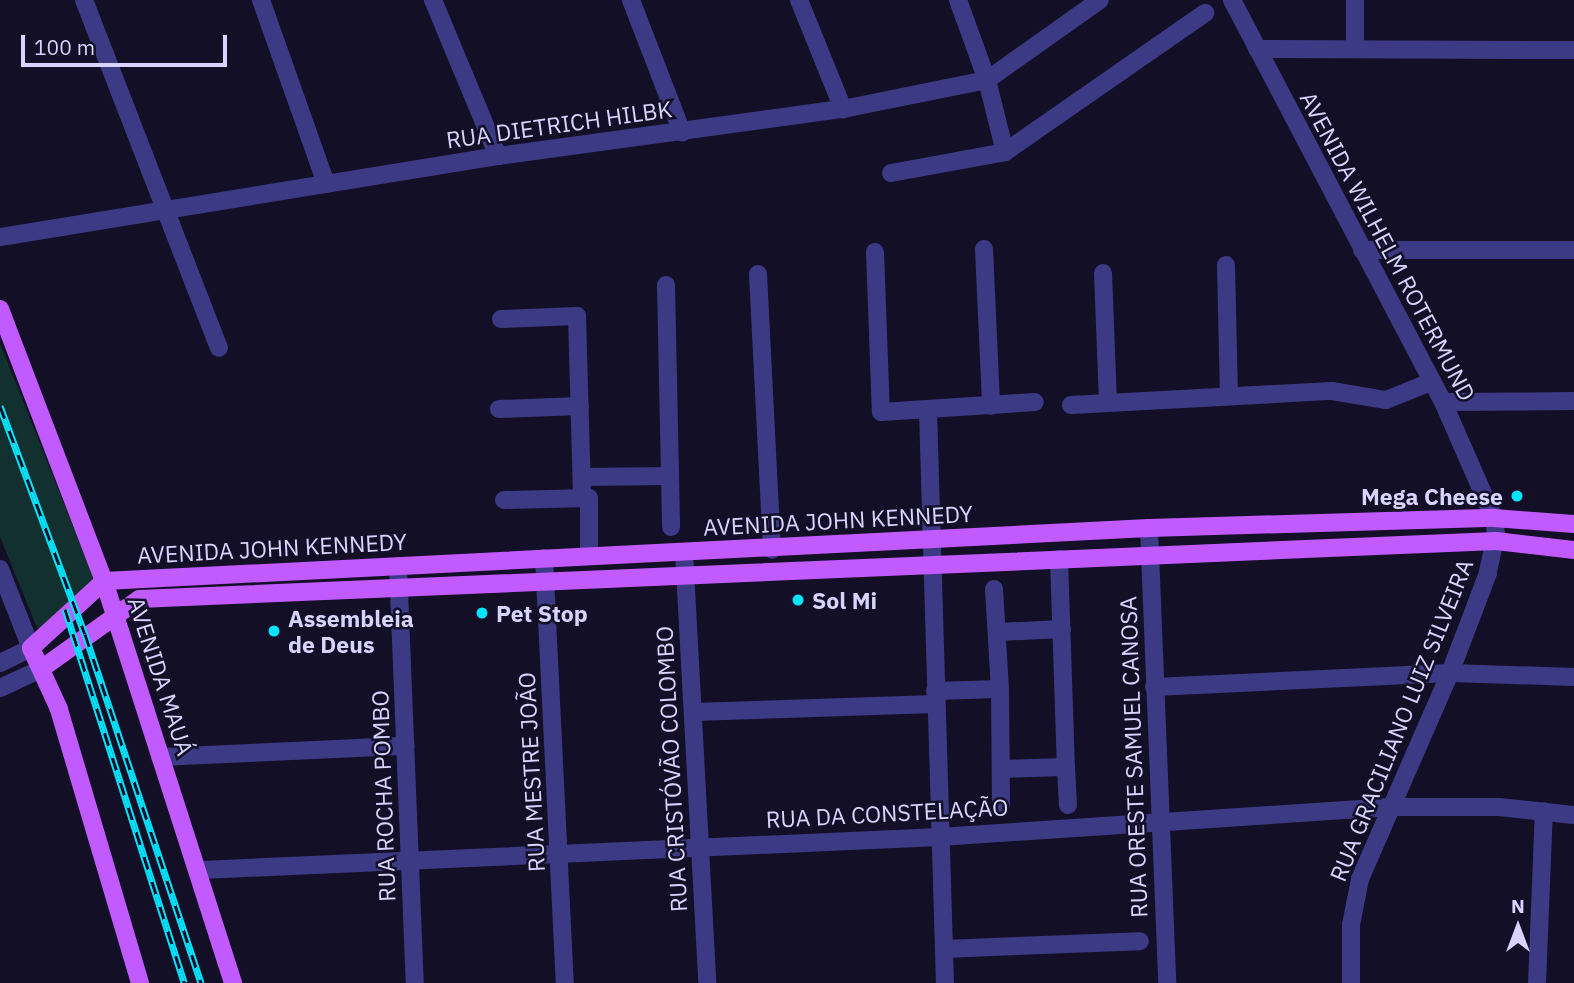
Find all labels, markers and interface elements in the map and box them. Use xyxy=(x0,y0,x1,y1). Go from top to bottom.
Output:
scale bar xyxy=(24,21,231,65)
text: 100 m xyxy=(34,33,95,61)
street label: AVENIDA WILHELM ROTERMUND xyxy=(1295,87,1481,405)
street label: RUA DIETRICH HILBK xyxy=(444,94,674,154)
place label: Mega Cheese xyxy=(1361,482,1503,510)
marker: Mega Cheese xyxy=(1509,488,1525,504)
street label: AVENIDA JOHN KENNEDY xyxy=(702,499,974,541)
street label: AVENIDA JOHN KENNEDY xyxy=(136,527,408,569)
street label: RUA GRACILIANO LUIZ SILVEIRA xyxy=(1324,555,1478,885)
place label: Sol Mi xyxy=(812,586,877,614)
marker: Sol Mi xyxy=(790,592,806,608)
street label: AVENIDA MAUÁ xyxy=(122,593,200,759)
street label: RUA ORESTE SAMUEL CANOSA xyxy=(1114,596,1152,918)
place label: Pet Stop xyxy=(496,599,588,627)
place label: Assembleia de Deus xyxy=(288,604,414,658)
marker: Pet Stop xyxy=(474,605,490,621)
marker: Assembleia de Deus xyxy=(266,623,282,639)
street label: RUA CRISTÓVÃO COLOMBO xyxy=(650,625,692,913)
street label: RUA MESTRE JOÃO xyxy=(512,671,550,873)
street label: RUA ROCHA POMBO xyxy=(366,690,400,902)
street label: RUA DA CONSTELAÇÃO xyxy=(765,793,1009,833)
north arrow xyxy=(1483,892,1553,962)
text: N xyxy=(1511,894,1525,918)

